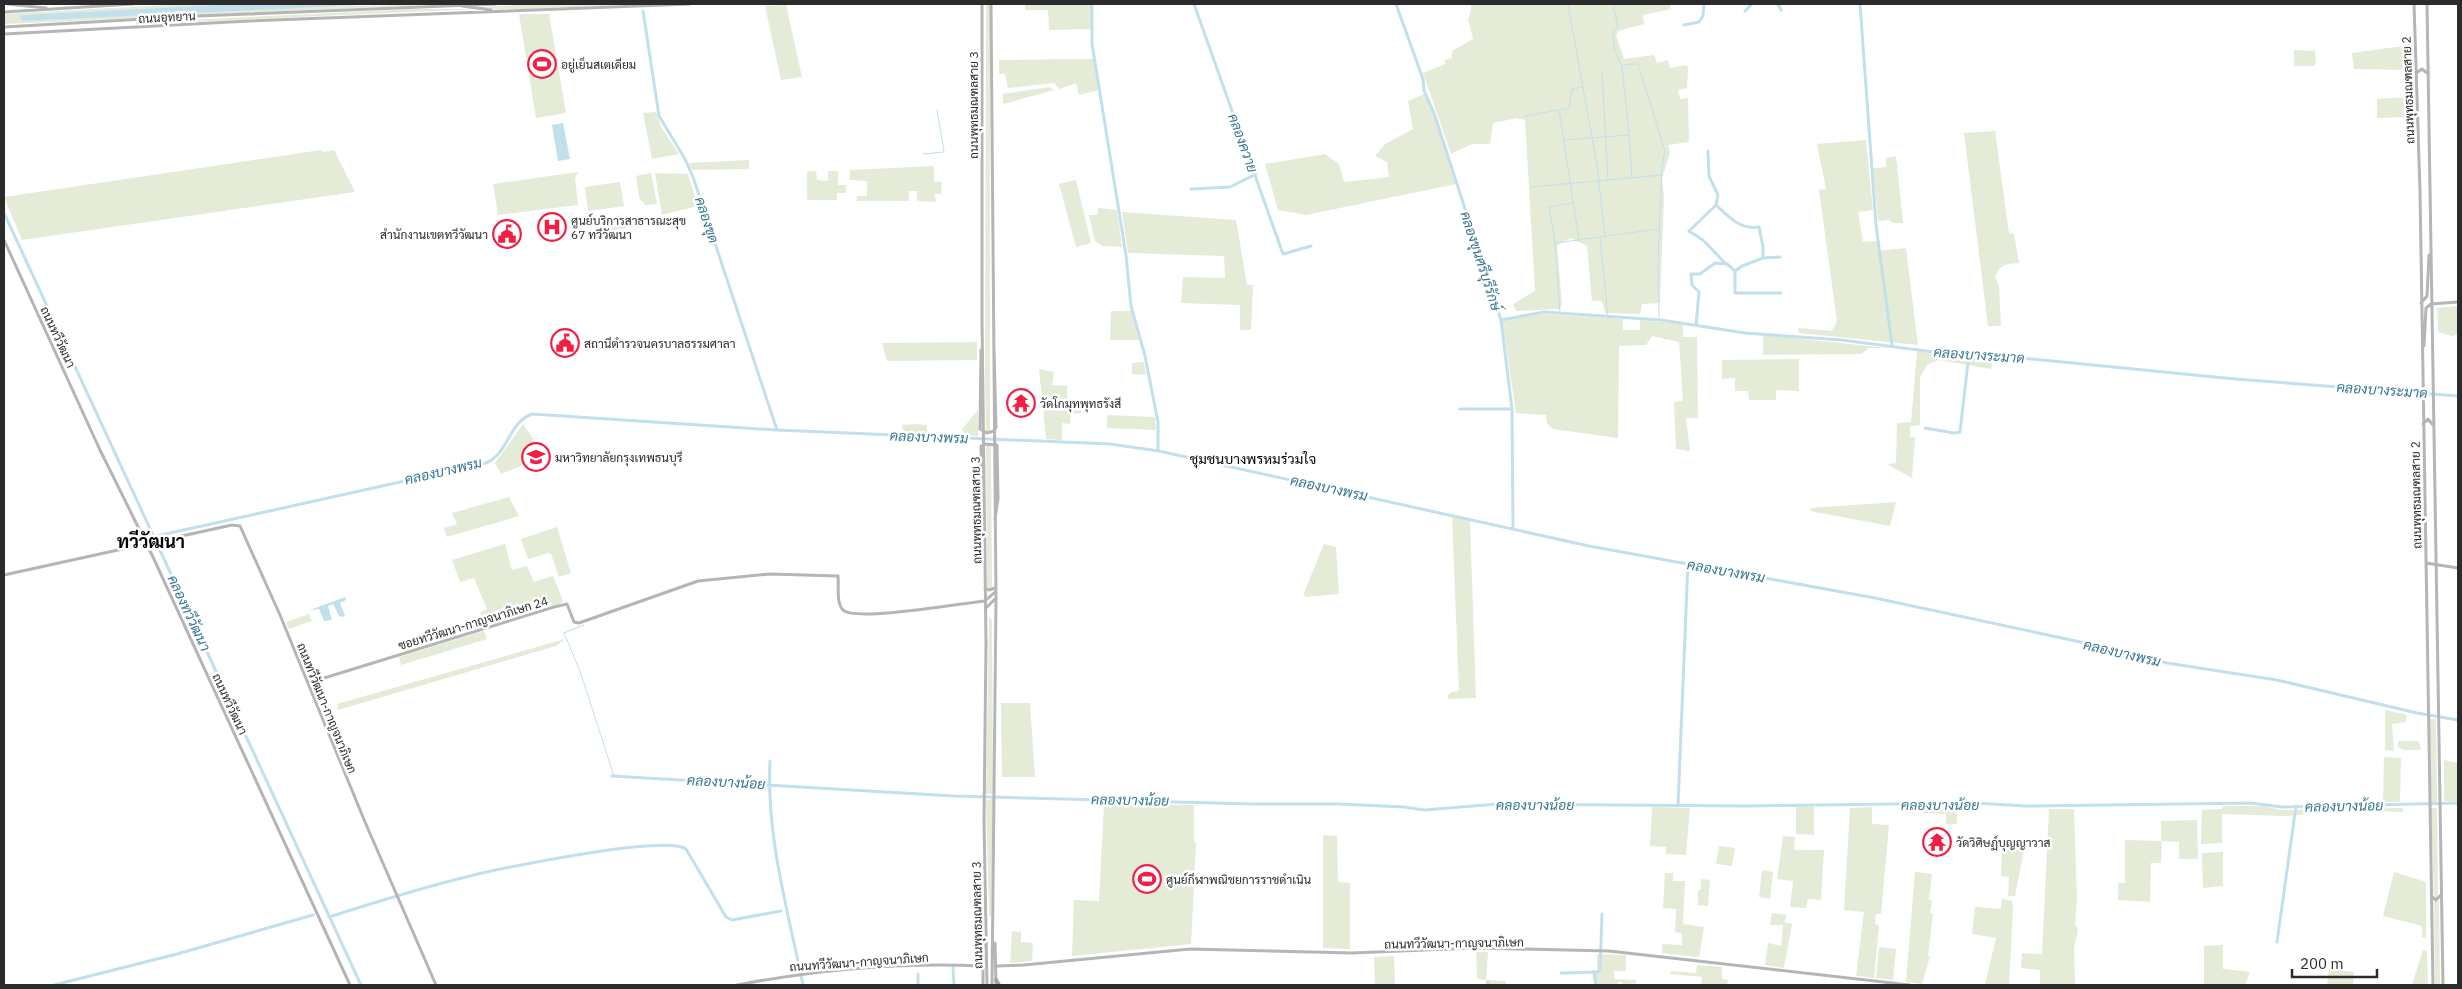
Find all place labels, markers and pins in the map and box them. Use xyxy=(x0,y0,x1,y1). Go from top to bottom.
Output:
sports icon: อยู่เย็นสเตเดียม xyxy=(527,49,557,79)
place label: อยู่เย็นสเตเดียม xyxy=(561,56,636,73)
hospital icon: ศูนย์บริการสาธารณะสุข 67 ทวีวัฒนา xyxy=(537,212,567,242)
place label: ศูนย์บริการสาธารณะสุข 67 ทวีวัฒนา xyxy=(571,213,686,242)
public building icon: สำนักงานเขตทวีวัฒนา xyxy=(492,219,522,249)
place label: สำนักงานเขตทวีวัฒนา xyxy=(380,227,488,242)
public building icon: สถานีตำรวจนครบาลธรรมศาลา xyxy=(550,328,580,358)
place label: สถานีตำรวจนครบาลธรรมศาลา xyxy=(584,336,736,351)
temple icon: วัดโกมุทพุทธรังสี xyxy=(1006,388,1036,418)
place label: วัดโกมุทพุทธรังสี xyxy=(1040,396,1121,413)
school or university icon: มหาวิทยาลัยกรุงเทพธนบุรี xyxy=(521,442,551,472)
place label: มหาวิทยาลัยกรุงเทพธนบุรี xyxy=(555,450,683,467)
temple icon: วัดวิศิษฏ์บุญญาวาส xyxy=(1922,827,1952,857)
place label: วัดวิศิษฏ์บุญญาวาส xyxy=(1956,835,2051,852)
sports icon: ศูนย์กีฬาพณิชยการราชดำเนิน xyxy=(1132,864,1162,894)
place label: ศูนย์กีฬาพณิชยการราชดำเนิน xyxy=(1166,872,1312,888)

